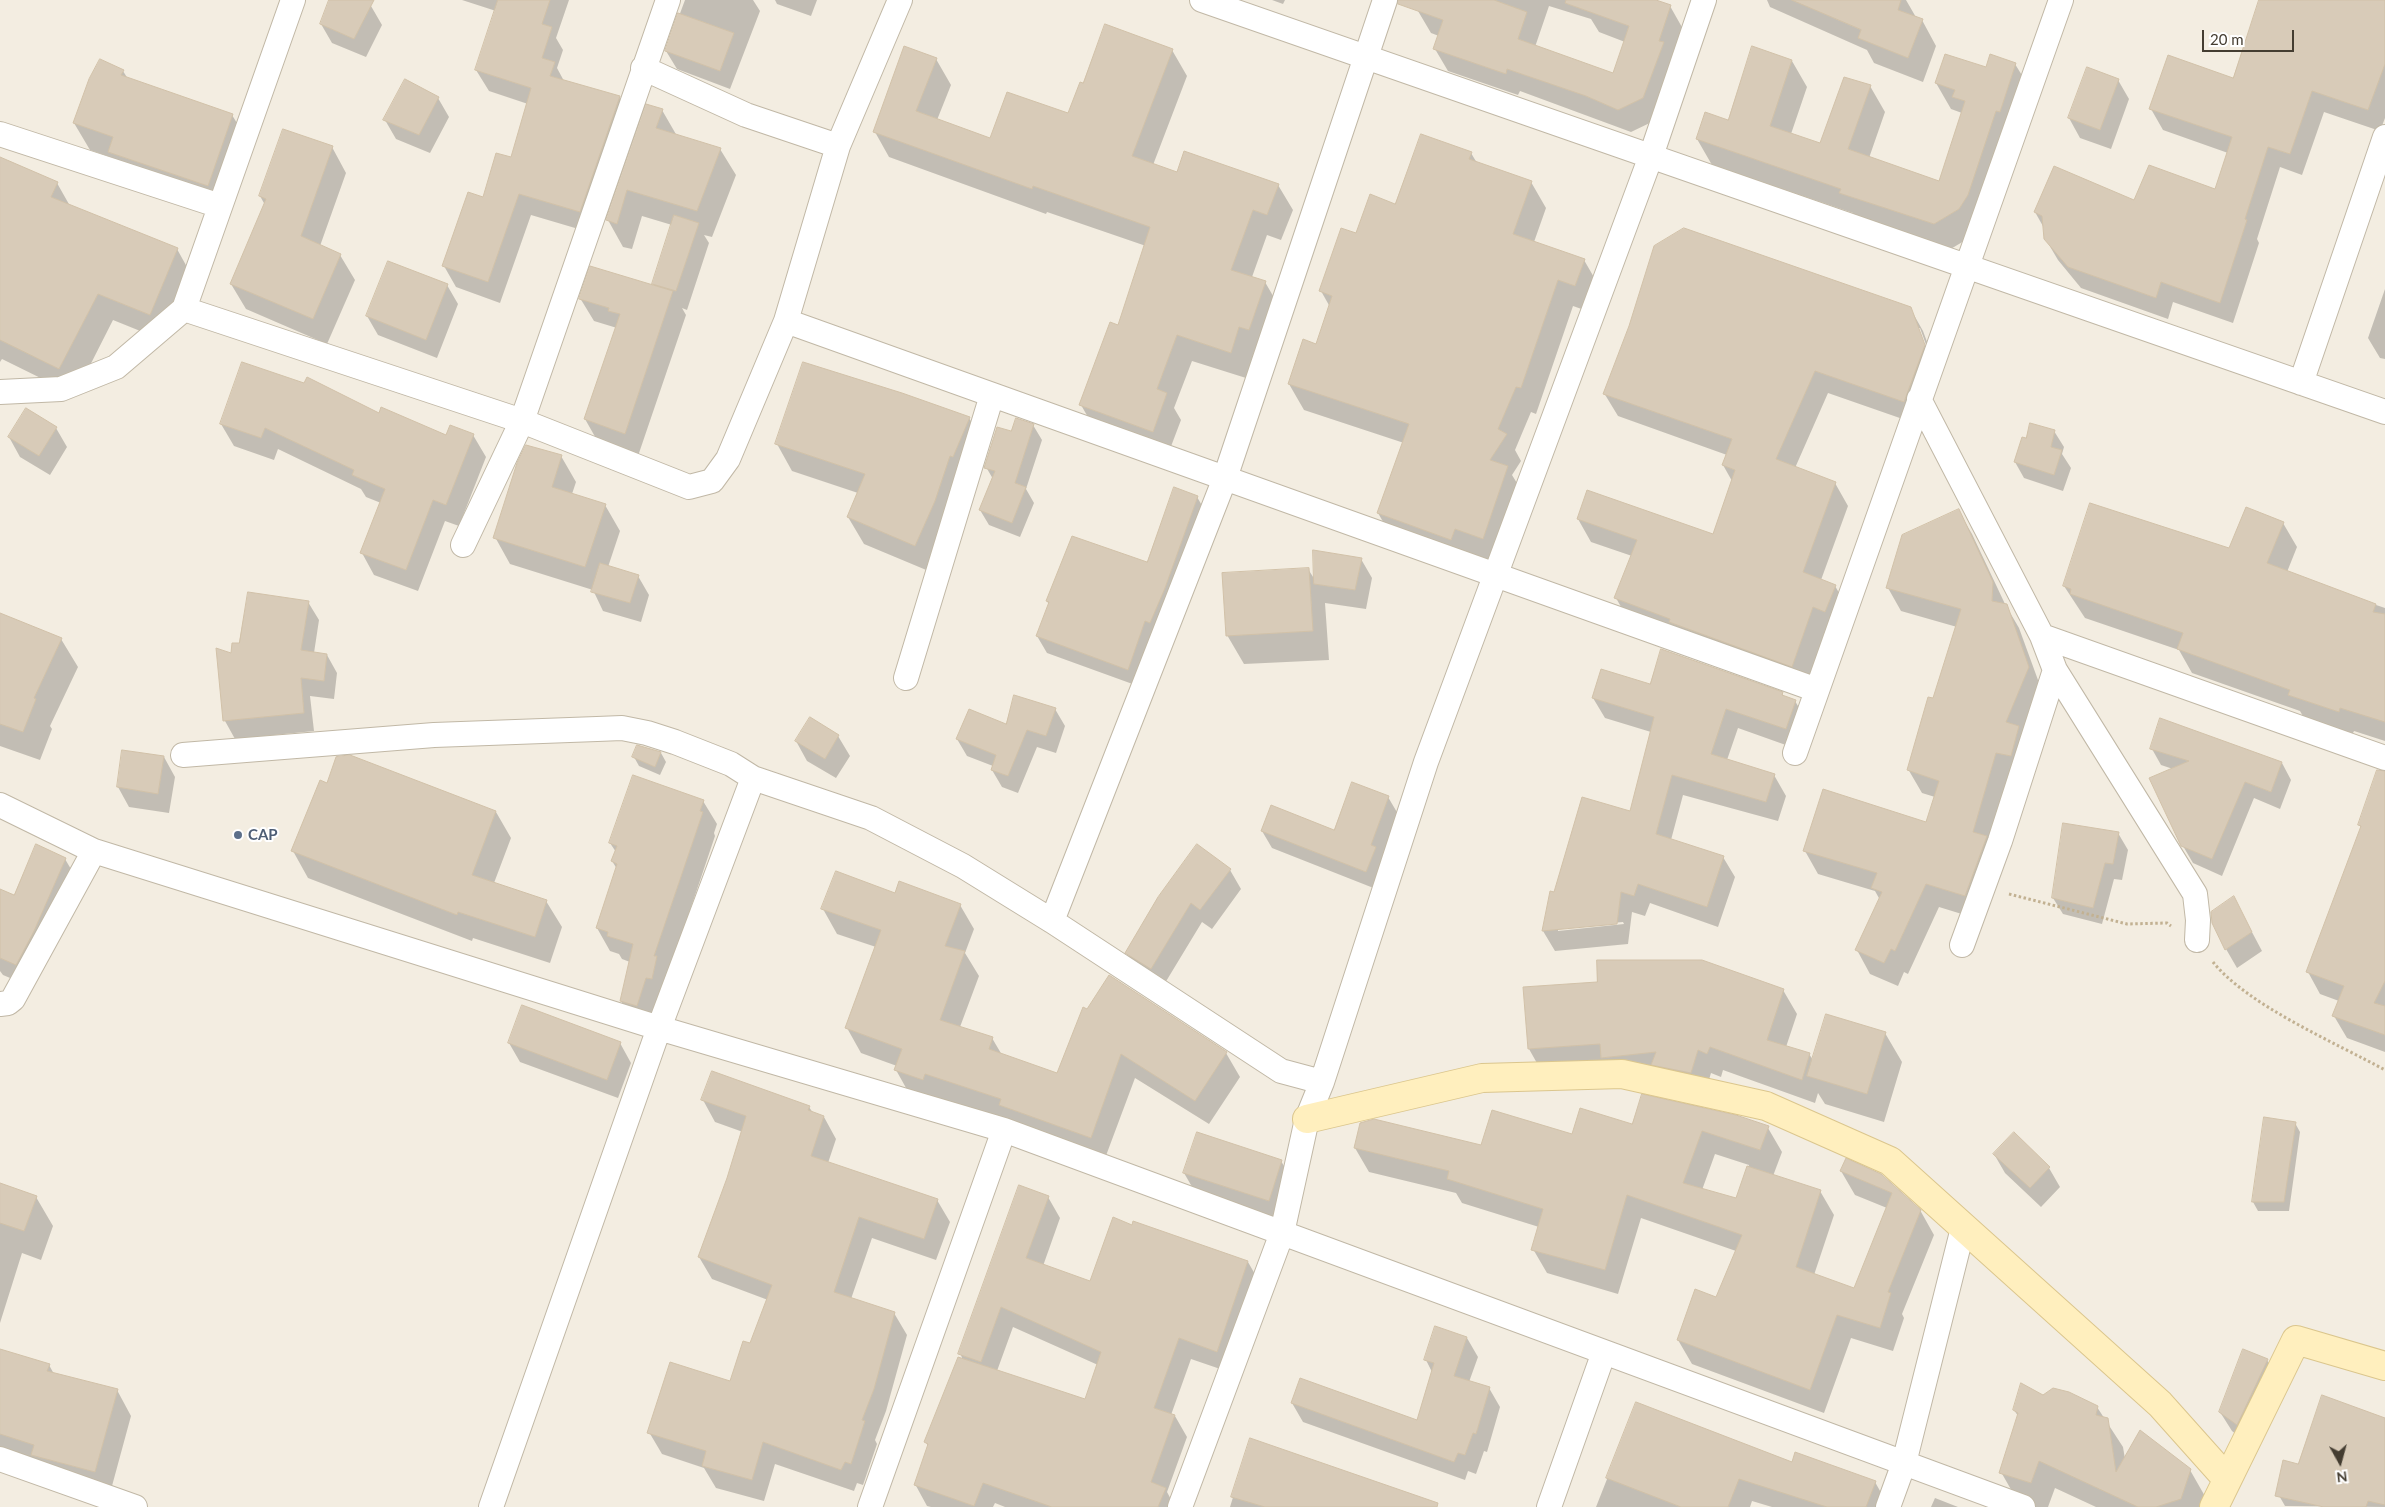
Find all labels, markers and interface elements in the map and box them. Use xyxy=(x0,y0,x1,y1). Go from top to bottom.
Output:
scale bar xyxy=(2205,20,2298,52)
text: 20 m xyxy=(2210,30,2244,48)
place label: CAP xyxy=(248,826,278,844)
marker: CAP xyxy=(232,829,244,841)
north arrow xyxy=(2315,1437,2365,1487)
text: N xyxy=(2336,1468,2348,1486)

